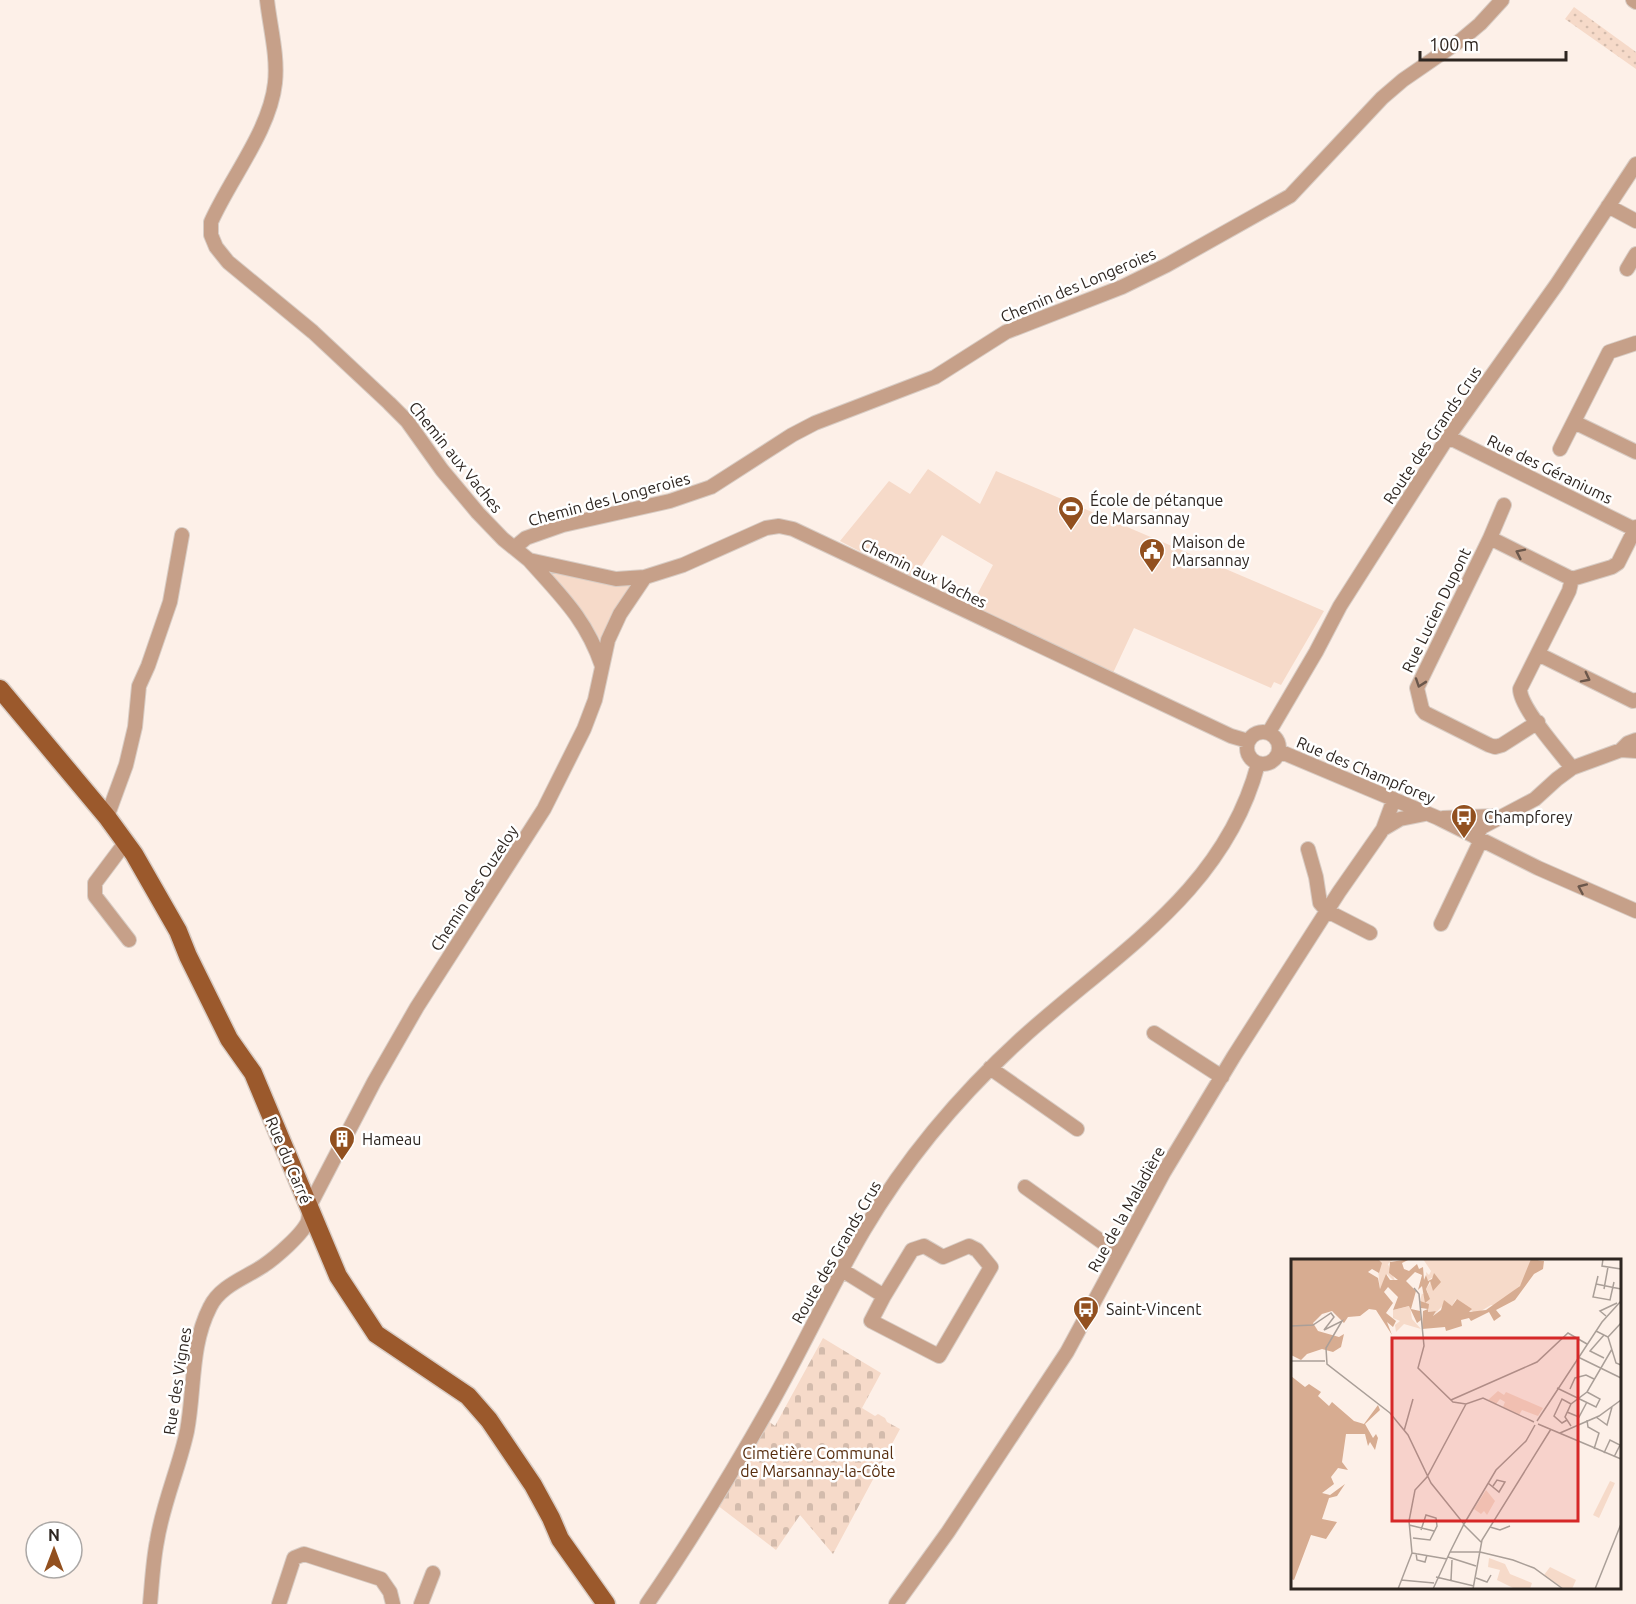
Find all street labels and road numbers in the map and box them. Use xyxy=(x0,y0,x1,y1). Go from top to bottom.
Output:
street label: Chemin des Longeroies xyxy=(998,244,1158,326)
street label: Route des Grands Crus xyxy=(1379,363,1485,507)
street label: Chemin aux Vaches xyxy=(406,398,506,516)
street label: Rue des Géraniums xyxy=(1484,431,1616,507)
street label: Chemin des Longeroies xyxy=(526,469,692,529)
street label: Chemin aux Vaches xyxy=(858,535,990,611)
street label: Rue Lucien Dupont xyxy=(1398,544,1474,675)
street label: Rue des Champforey xyxy=(1294,733,1438,807)
street label: Chemin des Ouzeloy xyxy=(427,822,521,954)
street label: Rue du Carré xyxy=(263,1114,315,1206)
street label: Rue de la Maladière xyxy=(1084,1143,1168,1275)
street label: Route des Grands Crus xyxy=(788,1177,884,1327)
street label: Rue des Vignes xyxy=(160,1326,194,1436)

